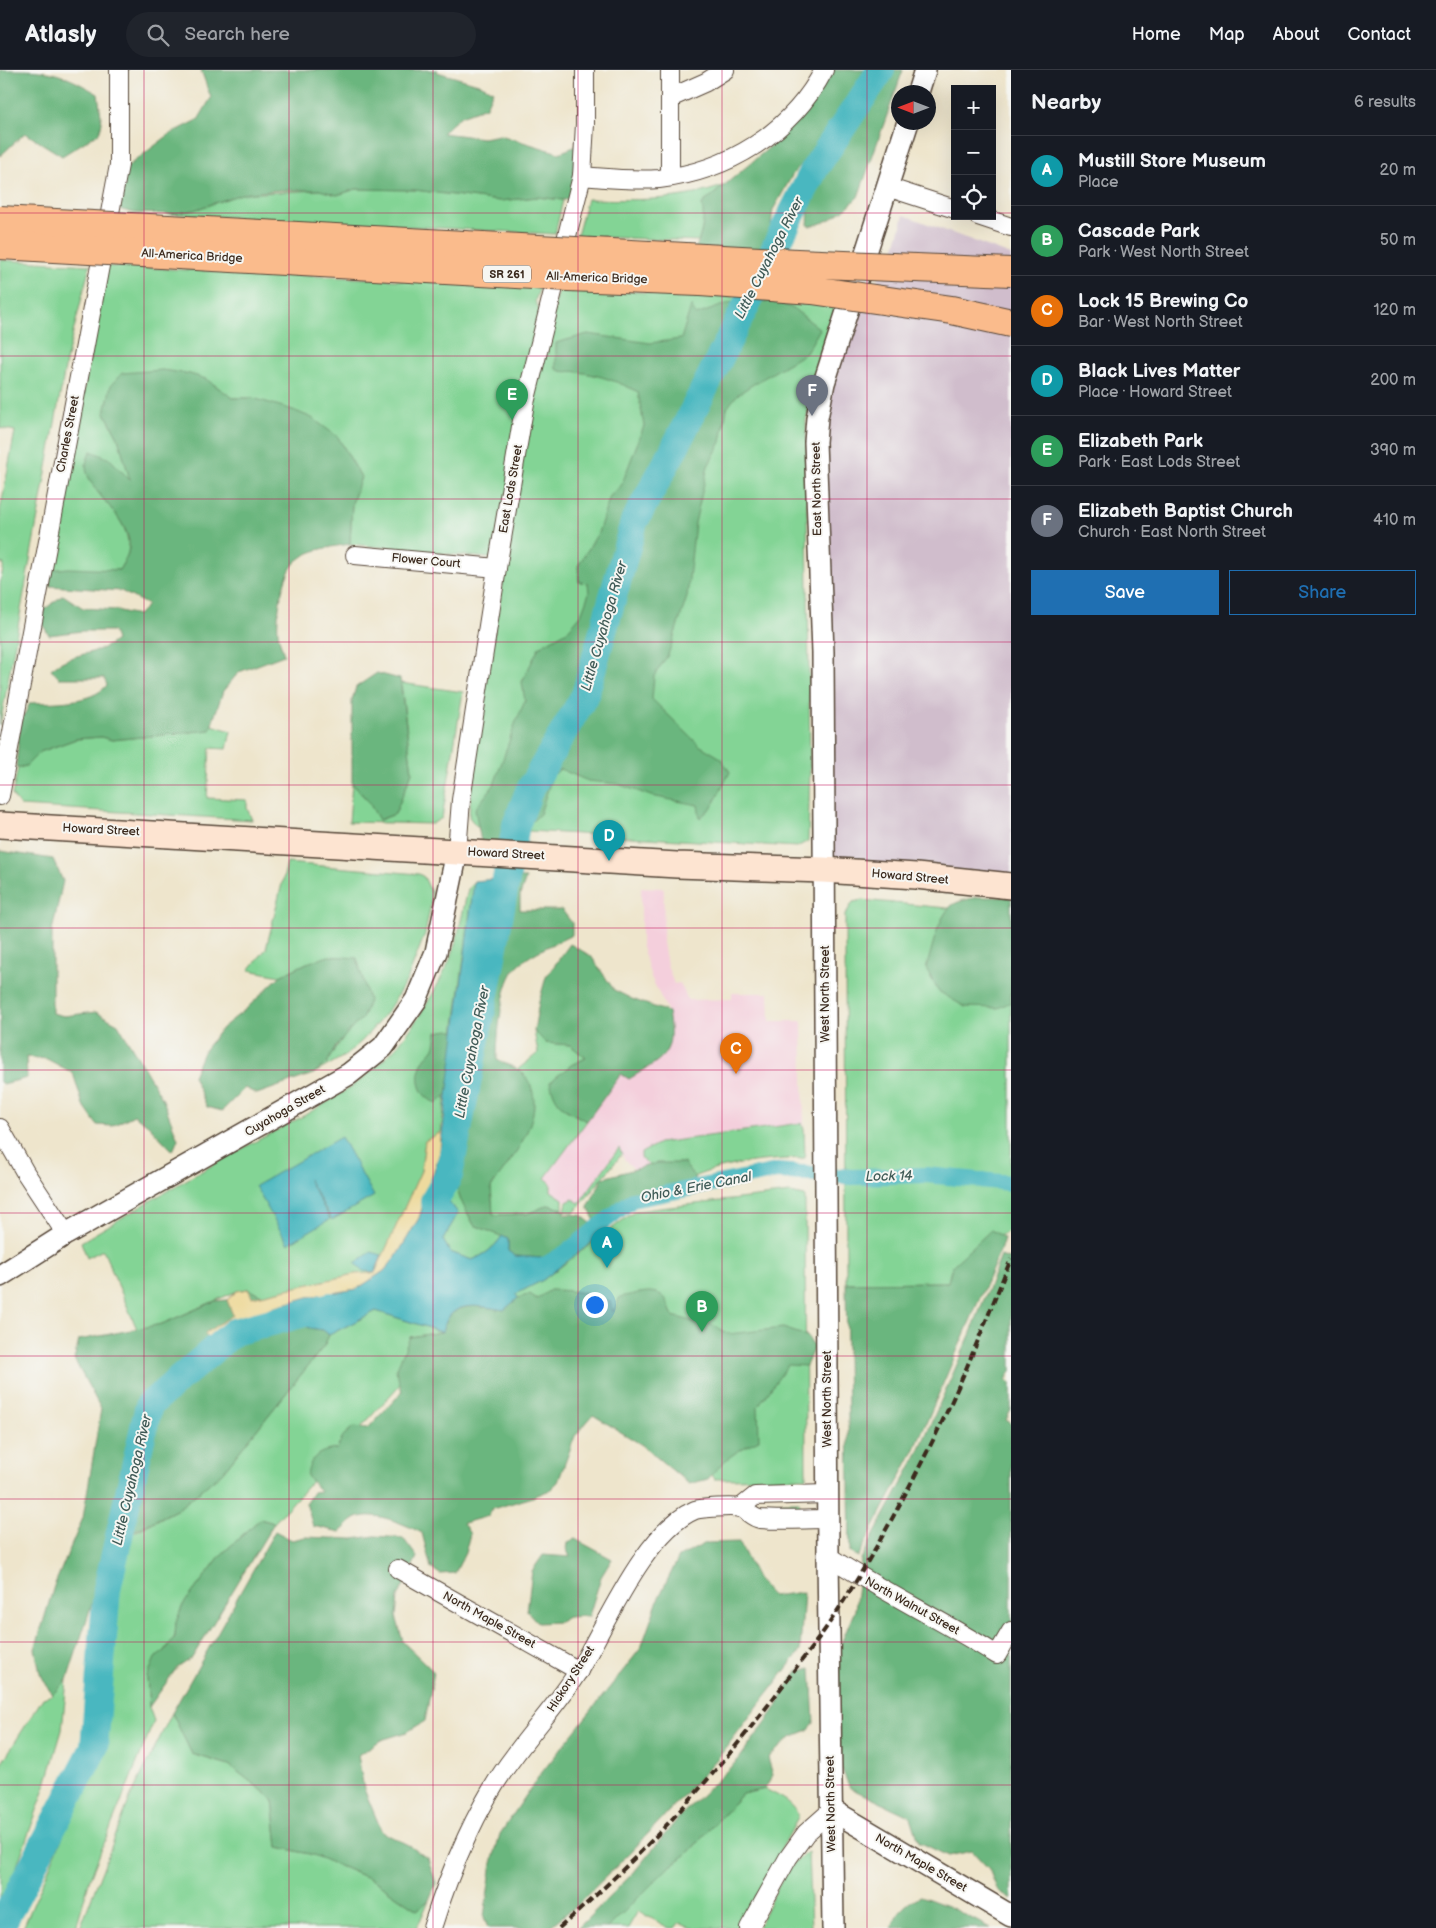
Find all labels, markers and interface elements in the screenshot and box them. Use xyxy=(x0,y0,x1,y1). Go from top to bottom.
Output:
search box xyxy=(126,12,476,57)
text: Atlasly xyxy=(25,20,96,49)
icon: search xyxy=(144,21,172,49)
text: Search here xyxy=(184,23,290,46)
text: Home xyxy=(1132,24,1181,45)
text: Map xyxy=(1209,24,1245,45)
text: About xyxy=(1273,24,1320,45)
text: Contact xyxy=(1348,24,1411,45)
north arrow xyxy=(891,85,936,130)
map controls xyxy=(951,85,996,220)
button: + xyxy=(951,85,996,130)
text: Nearby xyxy=(1031,90,1101,115)
text: 6 results xyxy=(1354,93,1416,112)
button: − xyxy=(951,130,996,175)
text: Mustill Store Museum xyxy=(1078,150,1266,173)
text: A xyxy=(1042,161,1052,180)
text: 20 m xyxy=(1380,161,1416,180)
text: Place xyxy=(1078,173,1119,192)
button: locate xyxy=(951,175,996,220)
water label: Little Cuyahoga River xyxy=(731,194,807,322)
text: Cascade Park xyxy=(1078,220,1200,243)
text: B xyxy=(1041,231,1053,250)
text: 50 m xyxy=(1380,231,1416,250)
text: Park · West North Street xyxy=(1078,243,1249,262)
street label: All-America Bridge xyxy=(141,246,243,266)
road number: SR 261 xyxy=(483,265,531,282)
street label: All-America Bridge xyxy=(546,269,648,287)
text: Lock 15 Brewing Co xyxy=(1078,290,1248,313)
text: C xyxy=(1041,301,1053,320)
text: 120 m xyxy=(1373,301,1416,320)
text: Bar · West North Street xyxy=(1078,313,1243,332)
text: Black Lives Matter xyxy=(1078,360,1240,383)
text: D xyxy=(1041,371,1053,390)
text: 200 m xyxy=(1370,371,1416,390)
pin: F xyxy=(796,375,828,416)
pin: E xyxy=(496,379,528,420)
text: Place · Howard Street xyxy=(1078,383,1232,402)
street label: Charles Street xyxy=(53,394,83,474)
text: Elizabeth Park xyxy=(1078,430,1203,453)
street label: East North Street xyxy=(809,441,825,536)
text: E xyxy=(1042,441,1052,460)
text: 390 m xyxy=(1370,441,1416,460)
street label: East Lods Street xyxy=(496,443,526,534)
text: Park · East Lods Street xyxy=(1078,453,1240,472)
text: Elizabeth Baptist Church xyxy=(1078,500,1293,523)
text: F xyxy=(1042,511,1052,530)
text: 410 m xyxy=(1373,511,1416,530)
text: Church · East North Street xyxy=(1078,523,1266,542)
street label: Flower Court xyxy=(391,551,461,572)
water label: Little Cuyahoga River xyxy=(577,558,631,693)
button: Save xyxy=(1031,570,1219,615)
button: Share xyxy=(1229,570,1416,615)
street label: Howard Street xyxy=(62,820,140,840)
pin: D xyxy=(593,820,625,861)
street label: Howard Street xyxy=(467,844,545,864)
street label: Howard Street xyxy=(871,866,949,888)
street label: West North Street xyxy=(818,945,833,1042)
water label: Little Cuyahoga River xyxy=(451,984,493,1119)
pin: C xyxy=(720,1033,752,1074)
street label: Cuyahoga Street xyxy=(242,1082,328,1140)
water label: Lock 14 xyxy=(865,1167,913,1185)
water label: Ohio & Erie Canal xyxy=(639,1168,754,1206)
pin: A xyxy=(591,1227,623,1268)
pin: B xyxy=(686,1291,718,1332)
your location xyxy=(582,1292,608,1318)
street label: West North Street xyxy=(820,1350,835,1447)
water label: Little Cuyahoga River xyxy=(109,1412,156,1547)
street label: North Walnut Street xyxy=(862,1574,962,1638)
street label: North Maple Street xyxy=(440,1588,538,1652)
street label: Hickory Street xyxy=(544,1643,598,1715)
street label: West North Street xyxy=(823,1755,839,1853)
street label: North Maple Street xyxy=(872,1831,970,1896)

